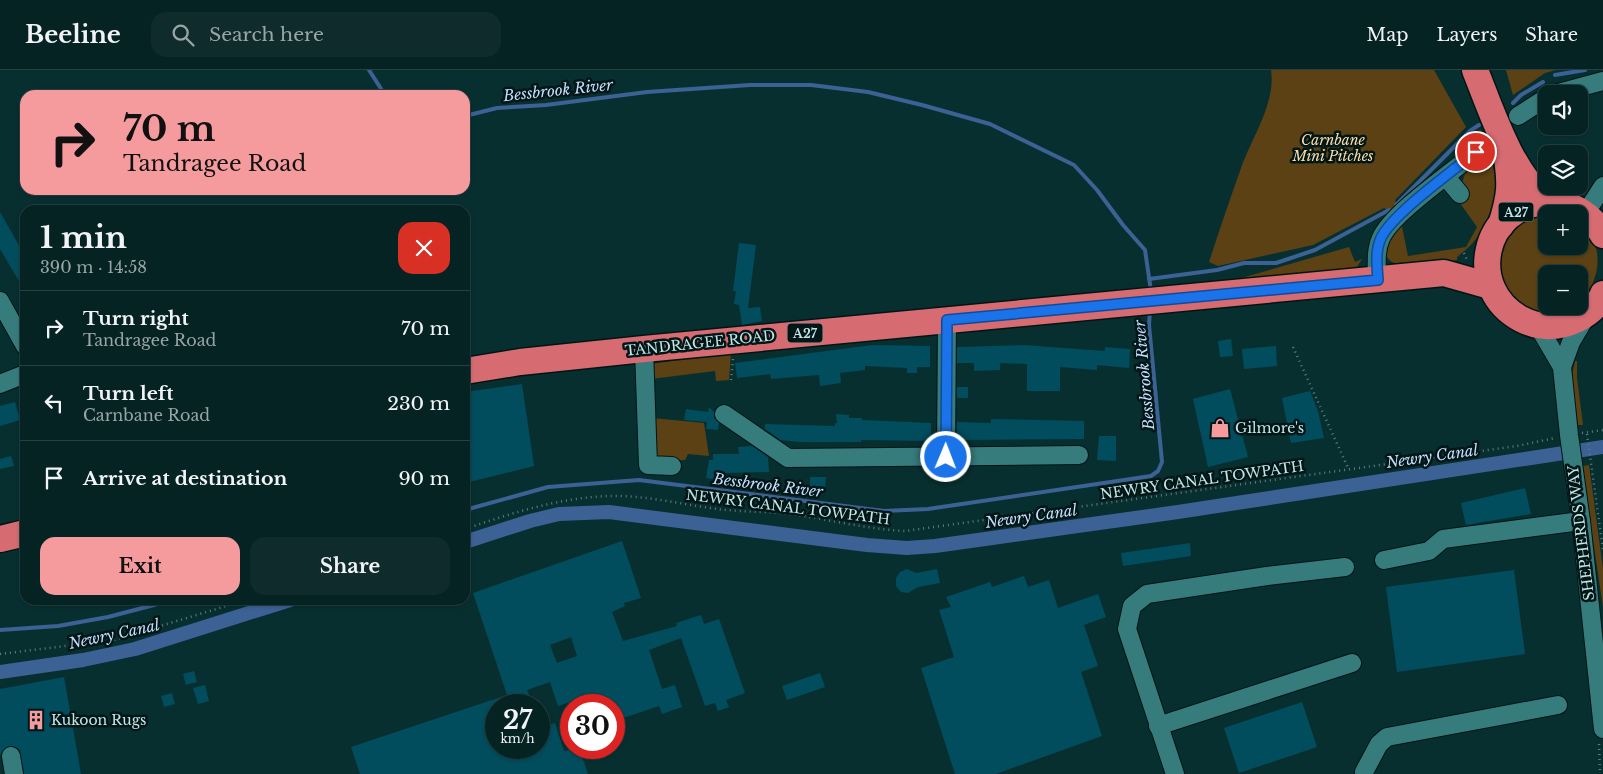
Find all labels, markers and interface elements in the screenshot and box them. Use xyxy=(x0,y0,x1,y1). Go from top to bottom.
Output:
search box xyxy=(151,12,501,57)
text: Beeline xyxy=(25,20,121,49)
icon: search xyxy=(169,21,197,49)
text: Search here xyxy=(209,23,324,46)
text: Map xyxy=(1367,24,1408,46)
text: Layers xyxy=(1436,24,1497,46)
text: Share xyxy=(1525,24,1578,46)
water label: Bessbrook River xyxy=(501,75,615,105)
map controls xyxy=(1538,85,1588,315)
button: sound xyxy=(1538,85,1588,135)
text: 70 m xyxy=(123,107,216,150)
icon: right xyxy=(40,110,105,175)
park label: Carnbane Mini Pitches xyxy=(1292,131,1373,165)
pin xyxy=(1455,131,1497,173)
icon: arrive xyxy=(1462,138,1490,166)
button: layers xyxy=(1538,145,1588,195)
text: Tandragee Road xyxy=(123,150,306,177)
road number: A27 xyxy=(1498,202,1534,222)
button: + xyxy=(1538,205,1588,255)
text: 1 min xyxy=(40,219,127,256)
button: close xyxy=(398,222,450,274)
text: 390 m · 14:58 xyxy=(40,257,147,277)
button: − xyxy=(1538,265,1588,315)
text: Turn right xyxy=(83,307,189,330)
icon: right xyxy=(40,314,68,342)
text: 70 m xyxy=(401,317,450,340)
water label: Bessbrook River xyxy=(1130,318,1158,432)
road number: A27 xyxy=(788,324,822,342)
street label: TANDRAGEE ROAD xyxy=(624,326,776,360)
text: Tandragee Road xyxy=(83,330,216,350)
text: Turn left xyxy=(83,382,174,405)
icon: left xyxy=(40,389,68,417)
text: 230 m xyxy=(387,392,450,415)
text: Carnbane Road xyxy=(83,405,210,425)
shop icon: Gilmore's xyxy=(1209,417,1231,439)
place label: Gilmore's xyxy=(1235,419,1304,437)
position arrow xyxy=(919,430,971,482)
water label: Newry Canal xyxy=(1384,440,1479,472)
street label: NEWRY CANAL TOWPATH xyxy=(1099,457,1305,503)
icon: arrive xyxy=(40,464,68,492)
street label: SHEPHERDS WAY xyxy=(1564,464,1598,602)
text: Arrive at destination xyxy=(83,467,287,490)
text: 90 m xyxy=(398,467,450,490)
water label: Bessbrook River xyxy=(711,469,825,501)
street label: NEWRY CANAL TOWPATH xyxy=(685,486,891,528)
water label: Newry Canal xyxy=(983,500,1078,532)
button: Exit xyxy=(40,537,240,595)
button: Share xyxy=(250,537,450,595)
water label: Newry Canal xyxy=(66,615,161,653)
speed limit sign: 30 xyxy=(560,694,625,759)
text: 27 xyxy=(503,705,532,736)
building icon: Kukoon Rugs xyxy=(25,709,47,731)
place label: Kukoon Rugs xyxy=(51,711,146,729)
text: km/h xyxy=(500,731,535,746)

